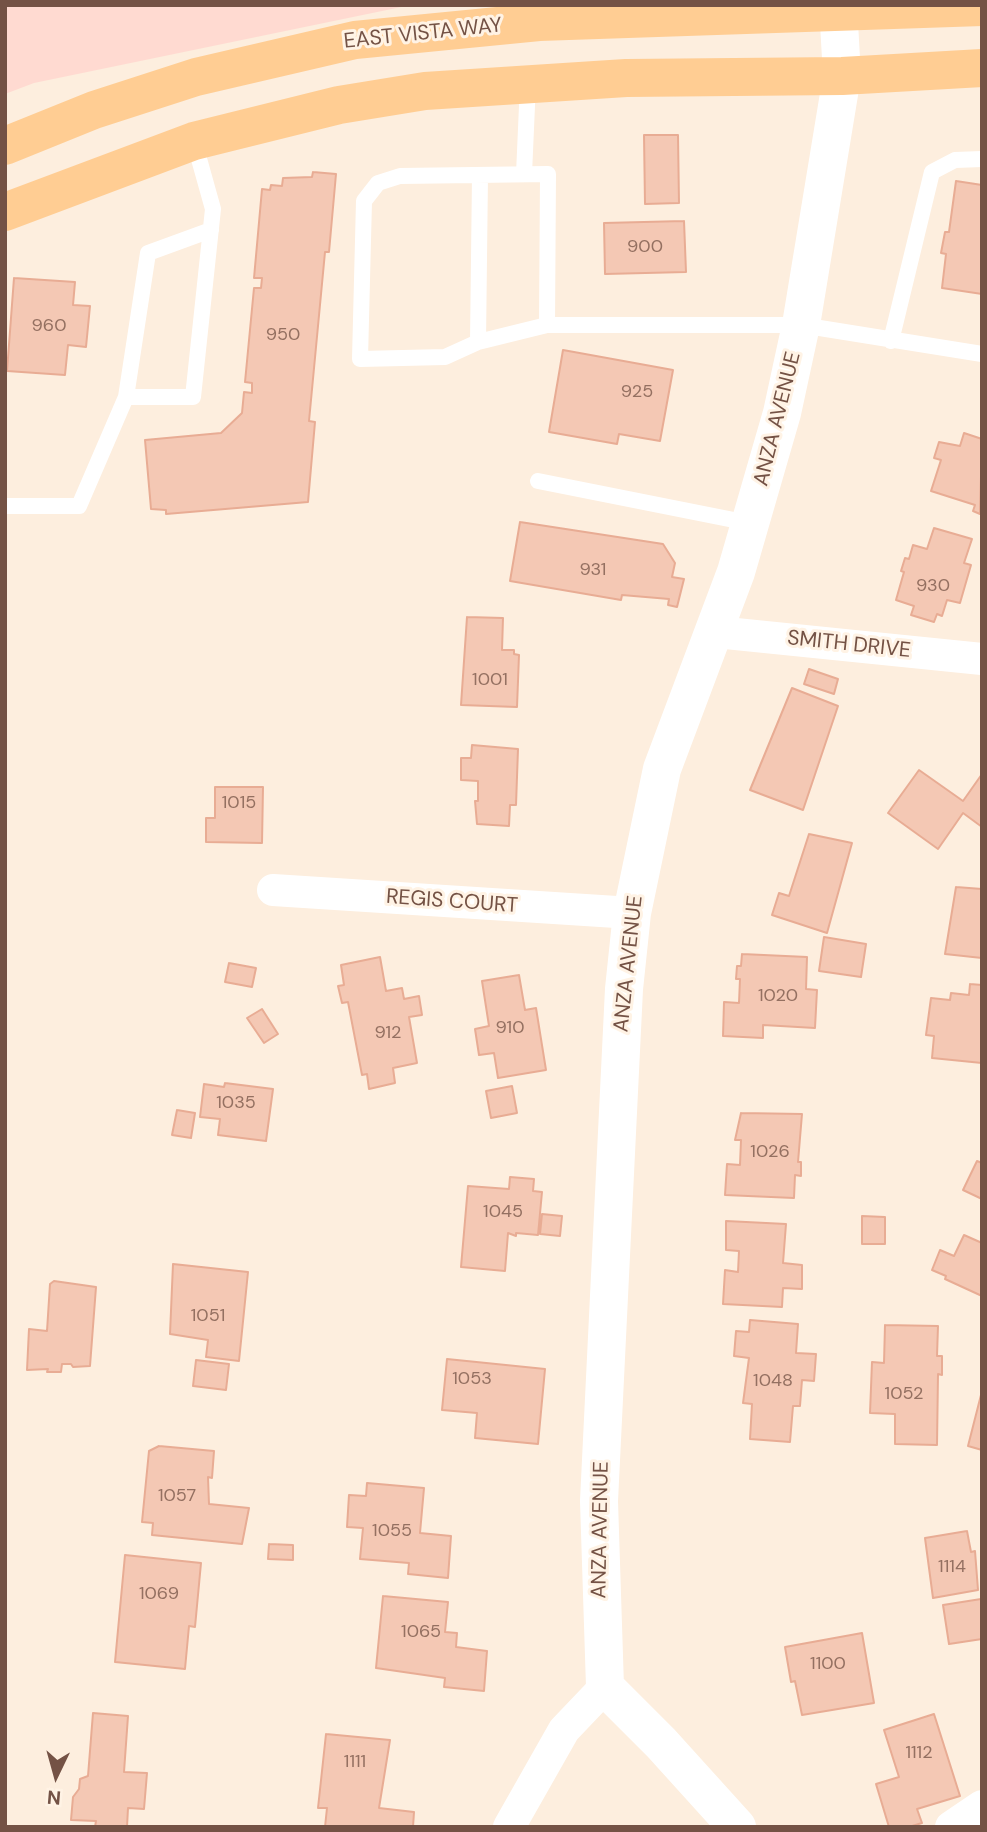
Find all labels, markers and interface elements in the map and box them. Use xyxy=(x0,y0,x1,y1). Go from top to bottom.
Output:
street label: EAST VISTA WAY xyxy=(343,13,503,55)
house number: 900 xyxy=(627,236,663,258)
house number: 960 xyxy=(32,315,66,337)
house number: 950 xyxy=(266,324,300,346)
street label: ANZA AVENUE xyxy=(749,349,807,489)
house number: 925 xyxy=(621,381,653,403)
house number: 931 xyxy=(580,559,606,581)
house number: 930 xyxy=(916,575,950,597)
street label: SMITH DRIVE xyxy=(786,626,912,664)
house number: 1001 xyxy=(472,669,508,691)
house number: 1015 xyxy=(222,792,256,814)
street label: REGIS COURT xyxy=(385,885,519,919)
street label: ANZA AVENUE xyxy=(609,894,649,1034)
house number: 1020 xyxy=(758,985,798,1007)
house number: 910 xyxy=(496,1017,524,1039)
house number: 912 xyxy=(375,1022,401,1044)
house number: 1035 xyxy=(216,1092,256,1114)
house number: 1026 xyxy=(750,1141,790,1163)
house number: 1045 xyxy=(483,1201,523,1223)
house number: 1051 xyxy=(191,1305,225,1327)
house number: 1053 xyxy=(452,1368,492,1390)
house number: 1048 xyxy=(753,1370,793,1392)
house number: 1052 xyxy=(885,1383,923,1405)
street label: ANZA AVENUE xyxy=(587,1461,615,1599)
house number: 1057 xyxy=(158,1485,196,1507)
house number: 1055 xyxy=(372,1520,412,1542)
house number: 1114 xyxy=(938,1556,966,1578)
house number: 1069 xyxy=(139,1583,179,1605)
house number: 1065 xyxy=(401,1621,441,1643)
house number: 1100 xyxy=(810,1653,846,1675)
north arrow xyxy=(21,1741,91,1811)
house number: 1112 xyxy=(905,1742,933,1764)
house number: 1111 xyxy=(344,1751,366,1773)
text: N xyxy=(46,1784,62,1810)

